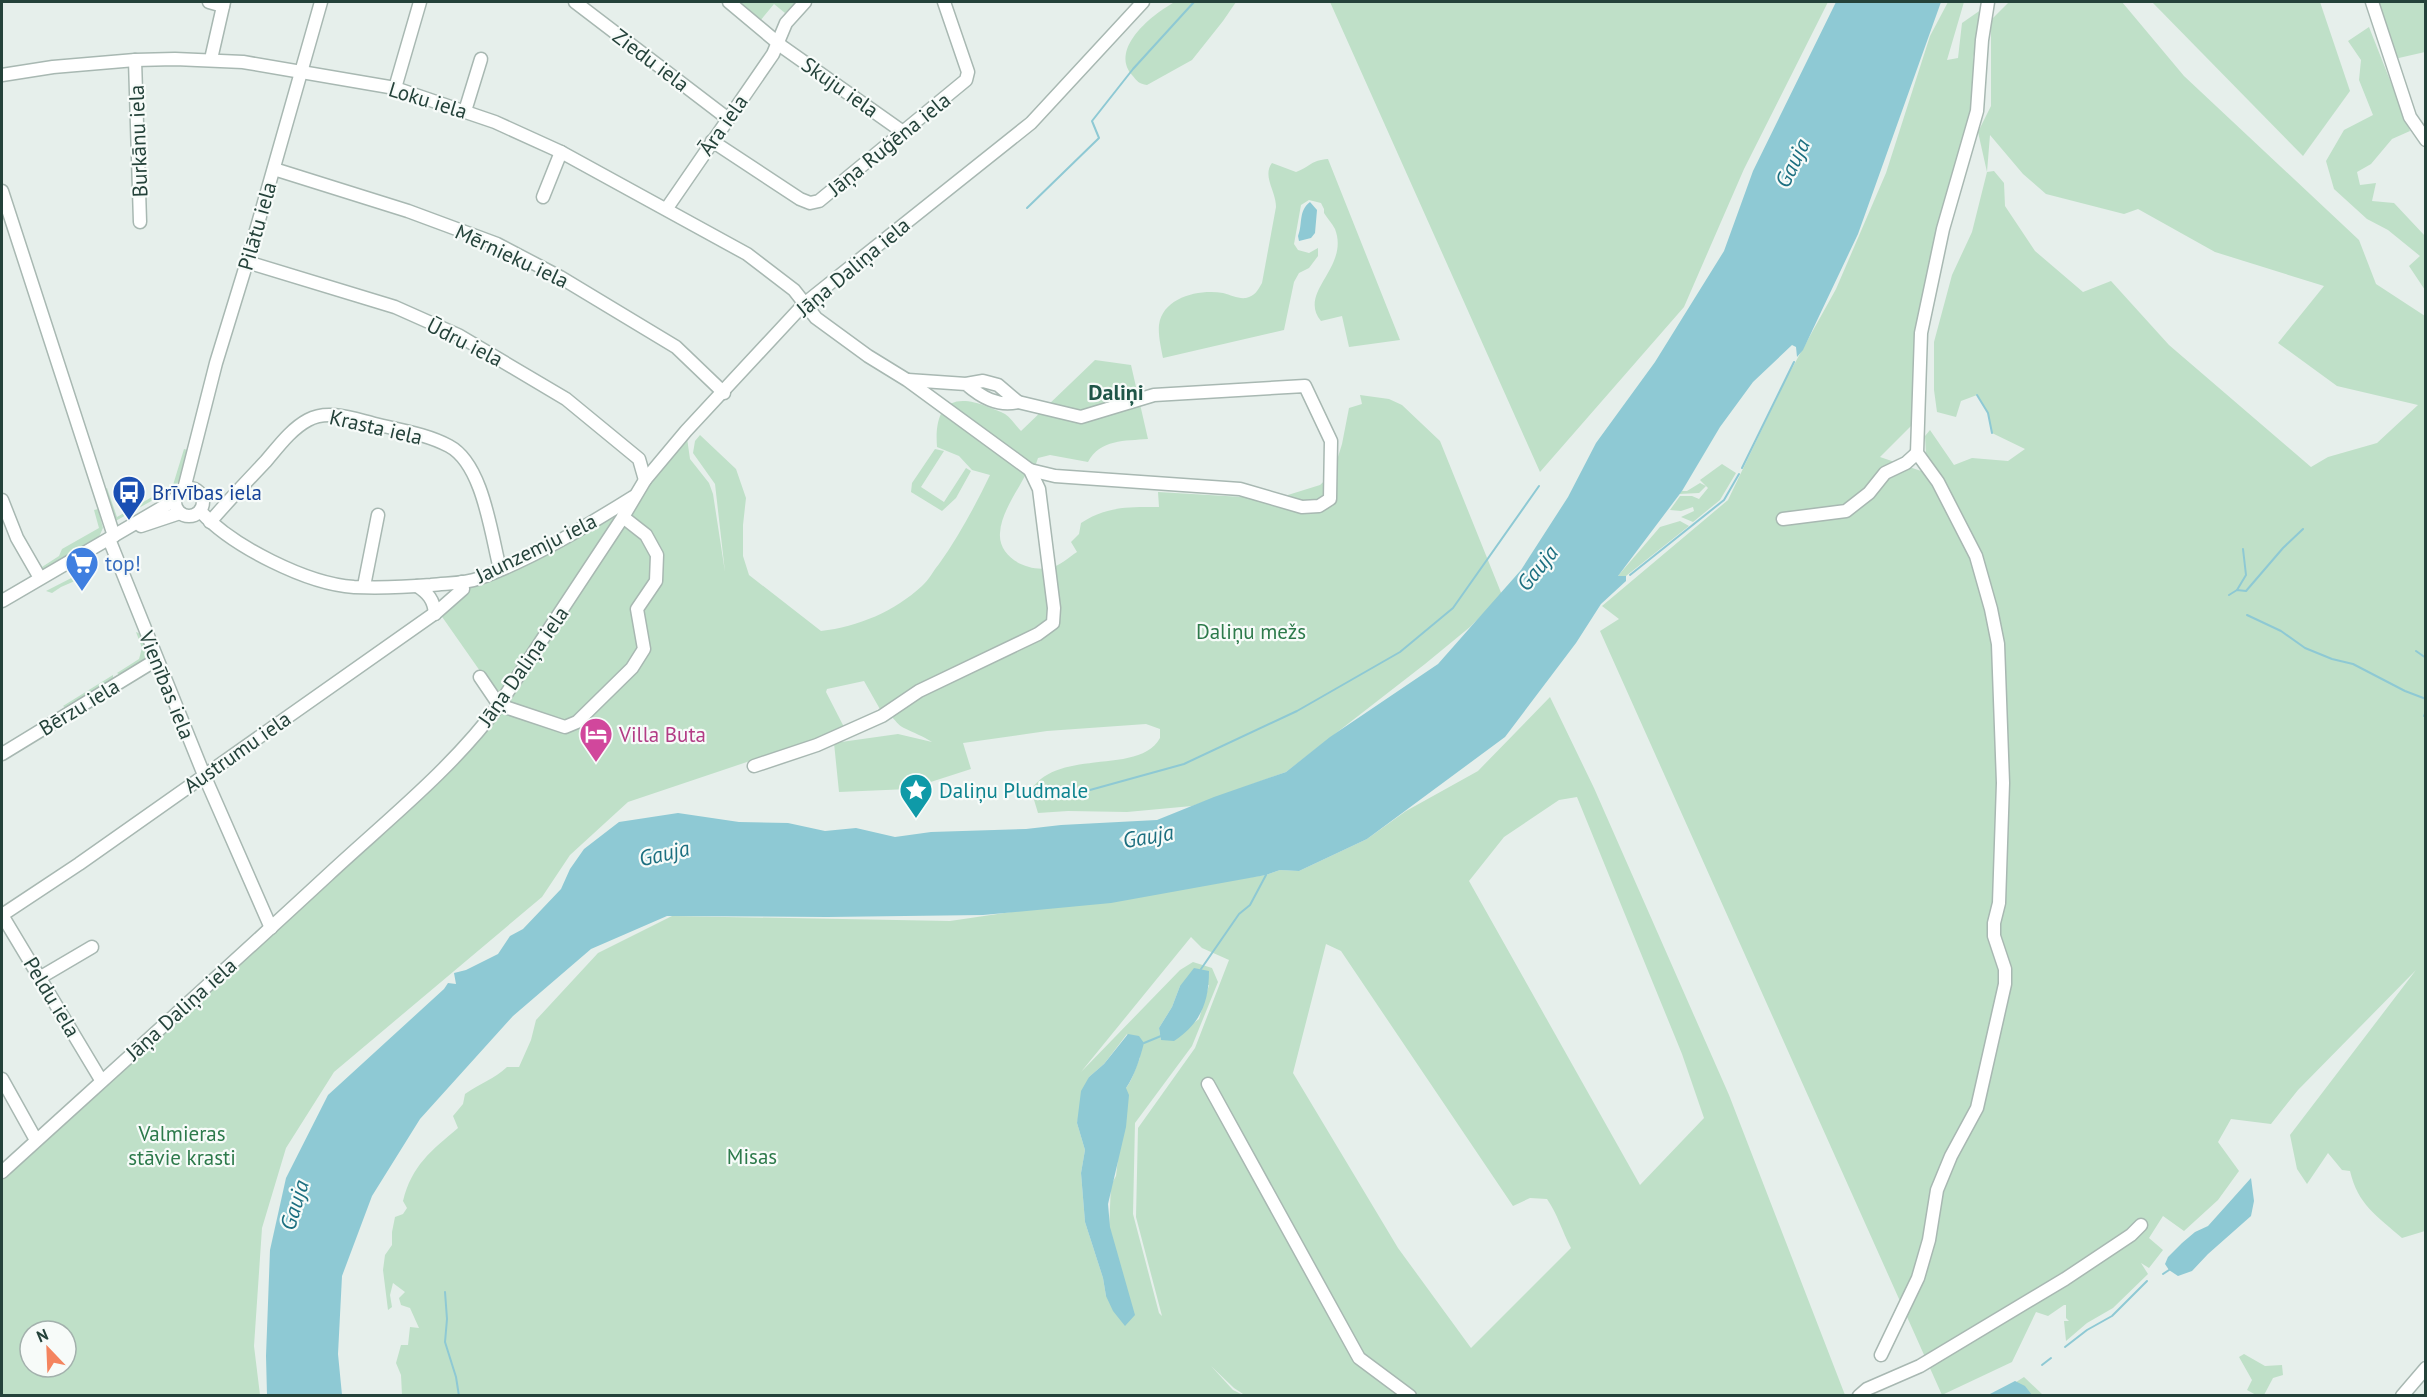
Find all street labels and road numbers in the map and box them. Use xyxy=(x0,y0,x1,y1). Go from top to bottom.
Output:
street label: Ziedu iela xyxy=(607,22,695,98)
street label: Skuju iela xyxy=(796,51,884,123)
street label: Loku iela xyxy=(385,75,471,125)
street label: Burkānu iela xyxy=(123,84,153,198)
street label: Jāņa Ruģēna iela xyxy=(821,86,956,202)
street label: Āra iela xyxy=(692,89,754,161)
street label: Pilātu iela xyxy=(232,179,282,273)
street label: Jāņa Daliņa iela xyxy=(790,212,915,323)
street label: Mērnieku iela xyxy=(451,218,573,294)
street label: Ūdru iela xyxy=(422,311,508,373)
street label: Krasta iela xyxy=(327,403,425,451)
street label: Jaunzemju iela xyxy=(470,507,601,589)
street label: Jāņa Daliņa iela xyxy=(471,601,574,732)
street label: Vienības iela xyxy=(133,626,201,743)
street label: Bērzu iela xyxy=(34,672,124,742)
street label: Austrumu iela xyxy=(178,705,296,799)
street label: Peldu iela xyxy=(18,952,86,1042)
street label: Jāņa Daliņa iela xyxy=(119,952,242,1067)

